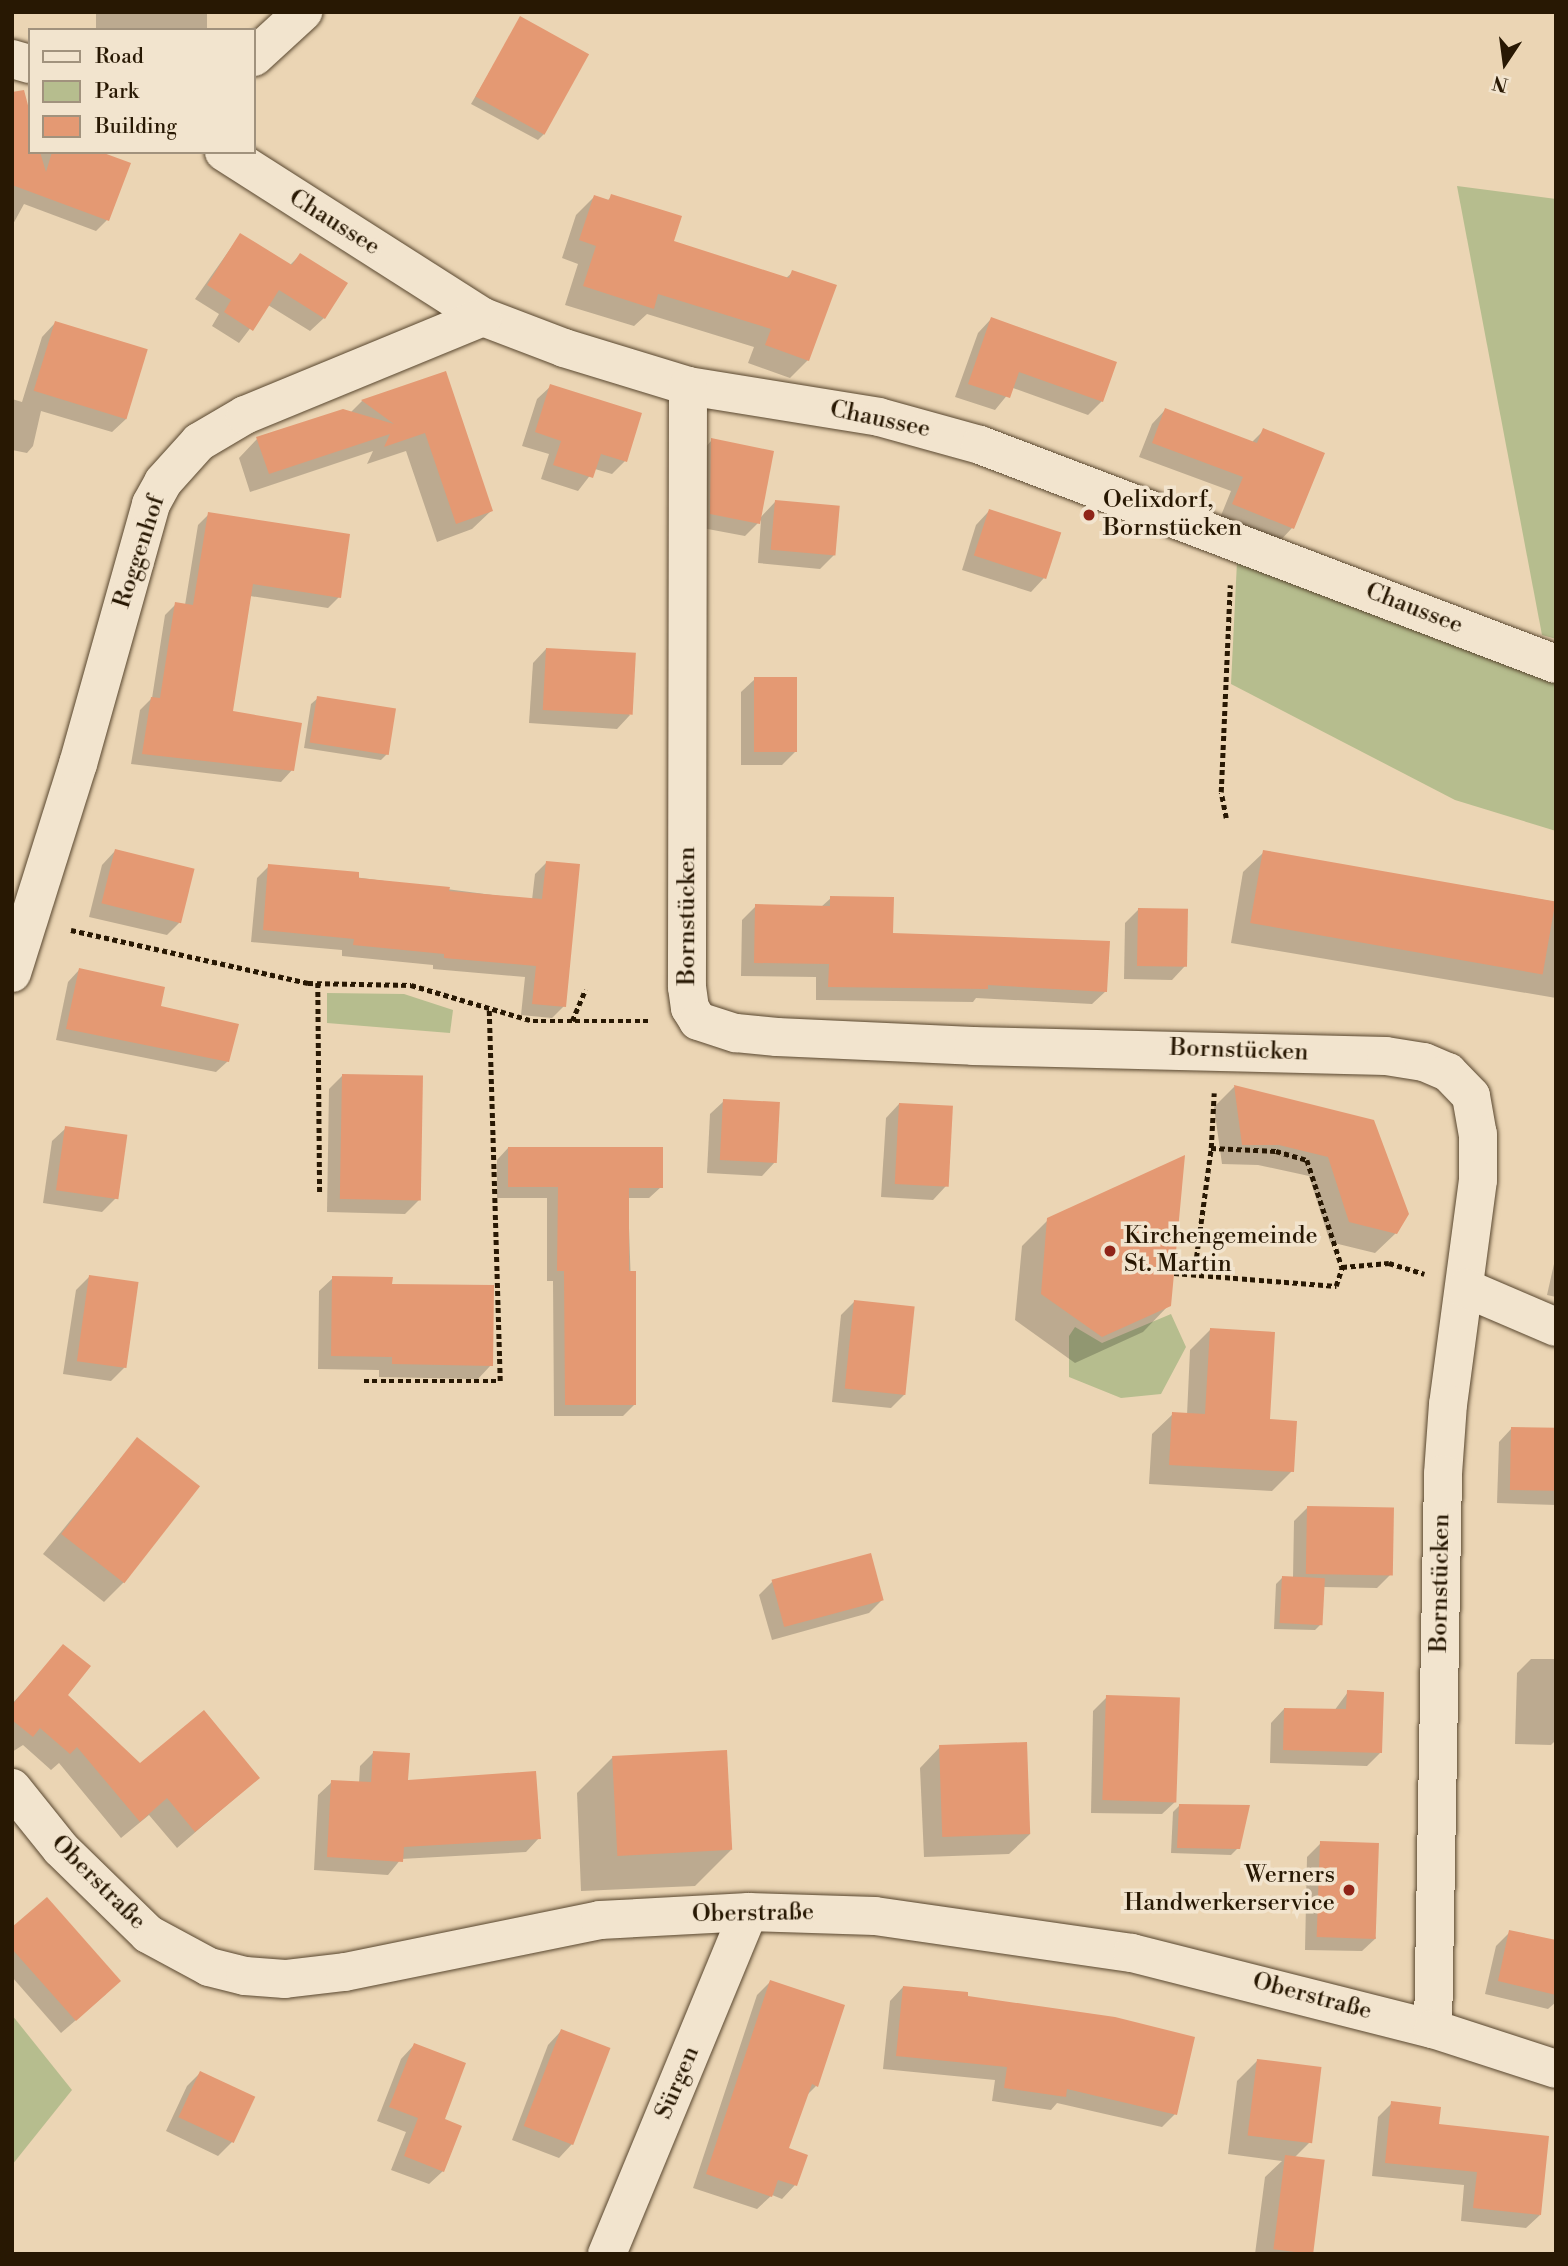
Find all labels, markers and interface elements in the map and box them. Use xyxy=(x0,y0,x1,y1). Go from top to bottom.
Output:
legend xyxy=(28,28,256,154)
north arrow xyxy=(1470,28,1540,98)
text: Road xyxy=(95,44,144,70)
text: N xyxy=(1490,70,1510,97)
text: Park xyxy=(95,79,139,105)
text: Building xyxy=(95,114,177,140)
street label: Chaussee xyxy=(283,184,385,262)
street label: Chaussee xyxy=(827,395,933,445)
place label: Oelixdorf, Bornstücken xyxy=(1103,487,1242,543)
street label: Roggenhof xyxy=(108,492,172,612)
marker: Oelixdorf, Bornstücken xyxy=(1081,507,1097,523)
street label: Chaussee xyxy=(1361,577,1467,641)
street label: Bornstücken xyxy=(674,846,702,986)
street label: Bornstücken xyxy=(1169,1034,1309,1068)
place label: Kirchengemeinde St. Martin xyxy=(1124,1223,1318,1279)
marker: Kirchengemeinde St. Martin xyxy=(1102,1243,1118,1259)
street label: Bornstücken xyxy=(1425,1513,1457,1653)
street label: Oberstraße xyxy=(45,1830,151,1936)
place label: Werners Handwerkerservice xyxy=(1124,1862,1335,1918)
marker: Werners Handwerkerservice xyxy=(1341,1882,1357,1898)
street label: Oberstraße xyxy=(692,1899,814,1929)
street label: Oberstraße xyxy=(1249,1967,1375,2027)
street label: Sürgen xyxy=(650,2042,706,2124)

